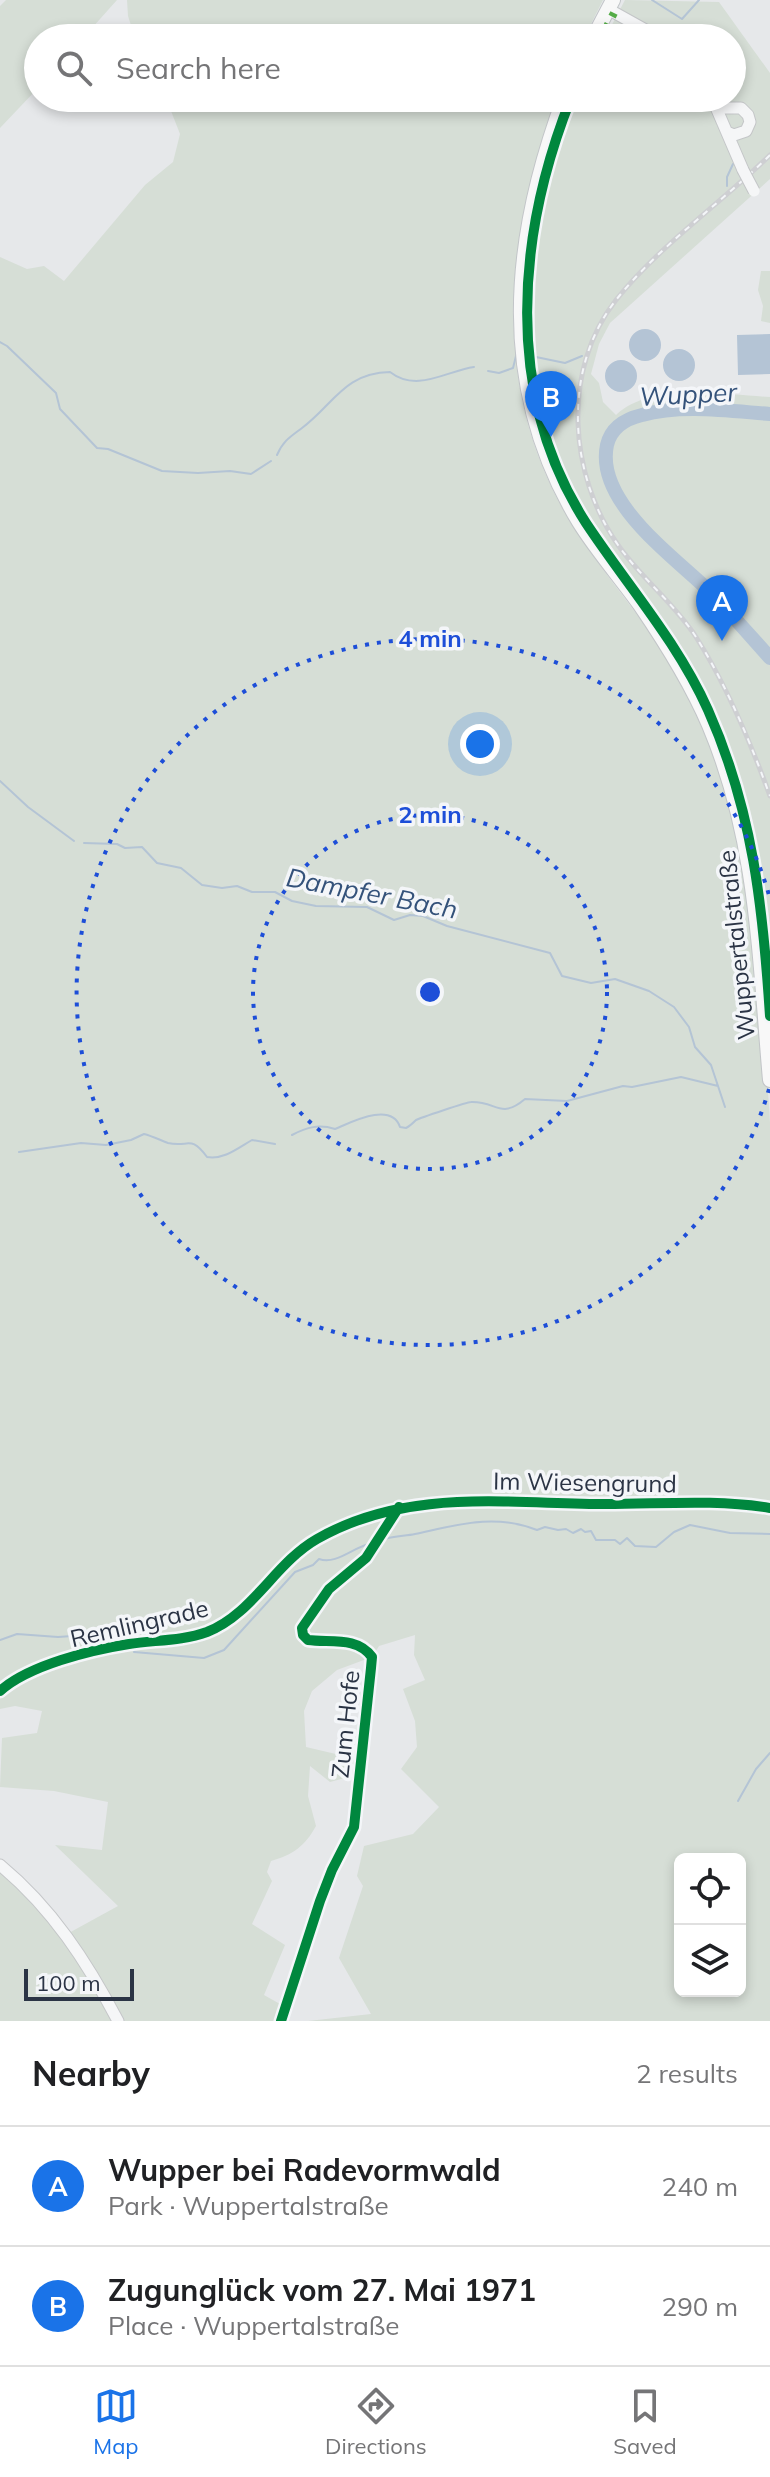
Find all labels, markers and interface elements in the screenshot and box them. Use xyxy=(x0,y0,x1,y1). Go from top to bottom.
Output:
search box xyxy=(24,24,746,112)
icon: search xyxy=(52,46,96,90)
text: Search here xyxy=(116,49,281,87)
pin: B xyxy=(525,371,577,437)
water label: Wupper xyxy=(639,375,739,413)
pin: A xyxy=(696,575,748,641)
text: 4 min xyxy=(398,623,462,653)
your location xyxy=(460,724,500,764)
text: 2 min xyxy=(398,799,462,829)
street label: Wuppertalstraße xyxy=(711,849,761,1041)
water label: Dampfer Bach xyxy=(284,860,460,926)
centre of rings xyxy=(416,978,444,1006)
street label: Im Wiesengrund xyxy=(493,1465,677,1499)
street label: Remlingrade xyxy=(67,1593,211,1653)
street label: Zum Hofe xyxy=(324,1669,366,1779)
map controls xyxy=(674,1853,746,1997)
button: locate xyxy=(674,1853,746,1925)
button: layers xyxy=(674,1925,746,1997)
scale bar xyxy=(24,1965,134,2001)
text: 100 m xyxy=(36,1969,101,1997)
text: Nearby xyxy=(32,2052,150,2095)
text: 2 results xyxy=(636,2057,738,2090)
text: Wupper bei Radevormwald xyxy=(108,2151,501,2189)
text: A xyxy=(48,2170,68,2203)
text: 240 m xyxy=(662,2170,738,2203)
text: Park · Wuppertalstraße xyxy=(108,2189,389,2222)
text: Zugunglück vom 27. Mai 1971 xyxy=(108,2271,536,2309)
text: B xyxy=(49,2290,67,2323)
text: 290 m xyxy=(662,2290,738,2323)
text: Place · Wuppertalstraße xyxy=(108,2309,399,2342)
tab: Map xyxy=(93,2384,139,2460)
tab: Directions xyxy=(325,2384,427,2460)
tab: Saved xyxy=(613,2384,677,2460)

